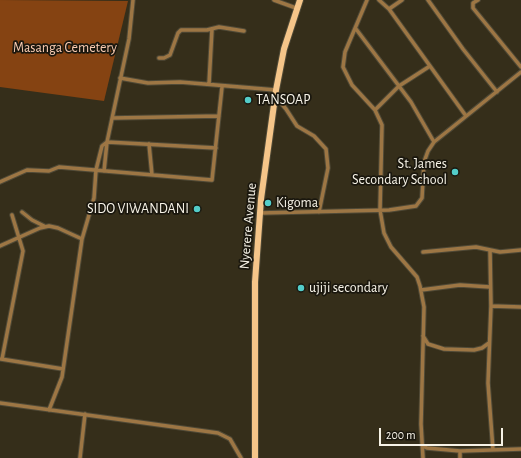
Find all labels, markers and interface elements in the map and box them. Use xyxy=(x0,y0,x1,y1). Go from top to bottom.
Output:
park label: Masanga Cemetery xyxy=(13,40,117,56)
place label: TANSOAP xyxy=(256,92,310,108)
marker: TANSOAP xyxy=(243,95,253,105)
place label: St. James Secondary School xyxy=(352,156,447,188)
marker: St. James Secondary School xyxy=(450,167,460,177)
street label: Nyerere Avenue xyxy=(236,182,260,270)
place label: Kigoma xyxy=(276,195,318,211)
marker: Kigoma xyxy=(263,198,273,208)
place label: SIDO VIWANDANI xyxy=(87,201,189,217)
marker: SIDO VIWANDANI xyxy=(192,204,202,214)
place label: ujiji secondary xyxy=(309,280,388,296)
marker: ujiji secondary xyxy=(296,283,306,293)
scale bar xyxy=(381,420,505,446)
text: 200 m xyxy=(386,429,416,441)

